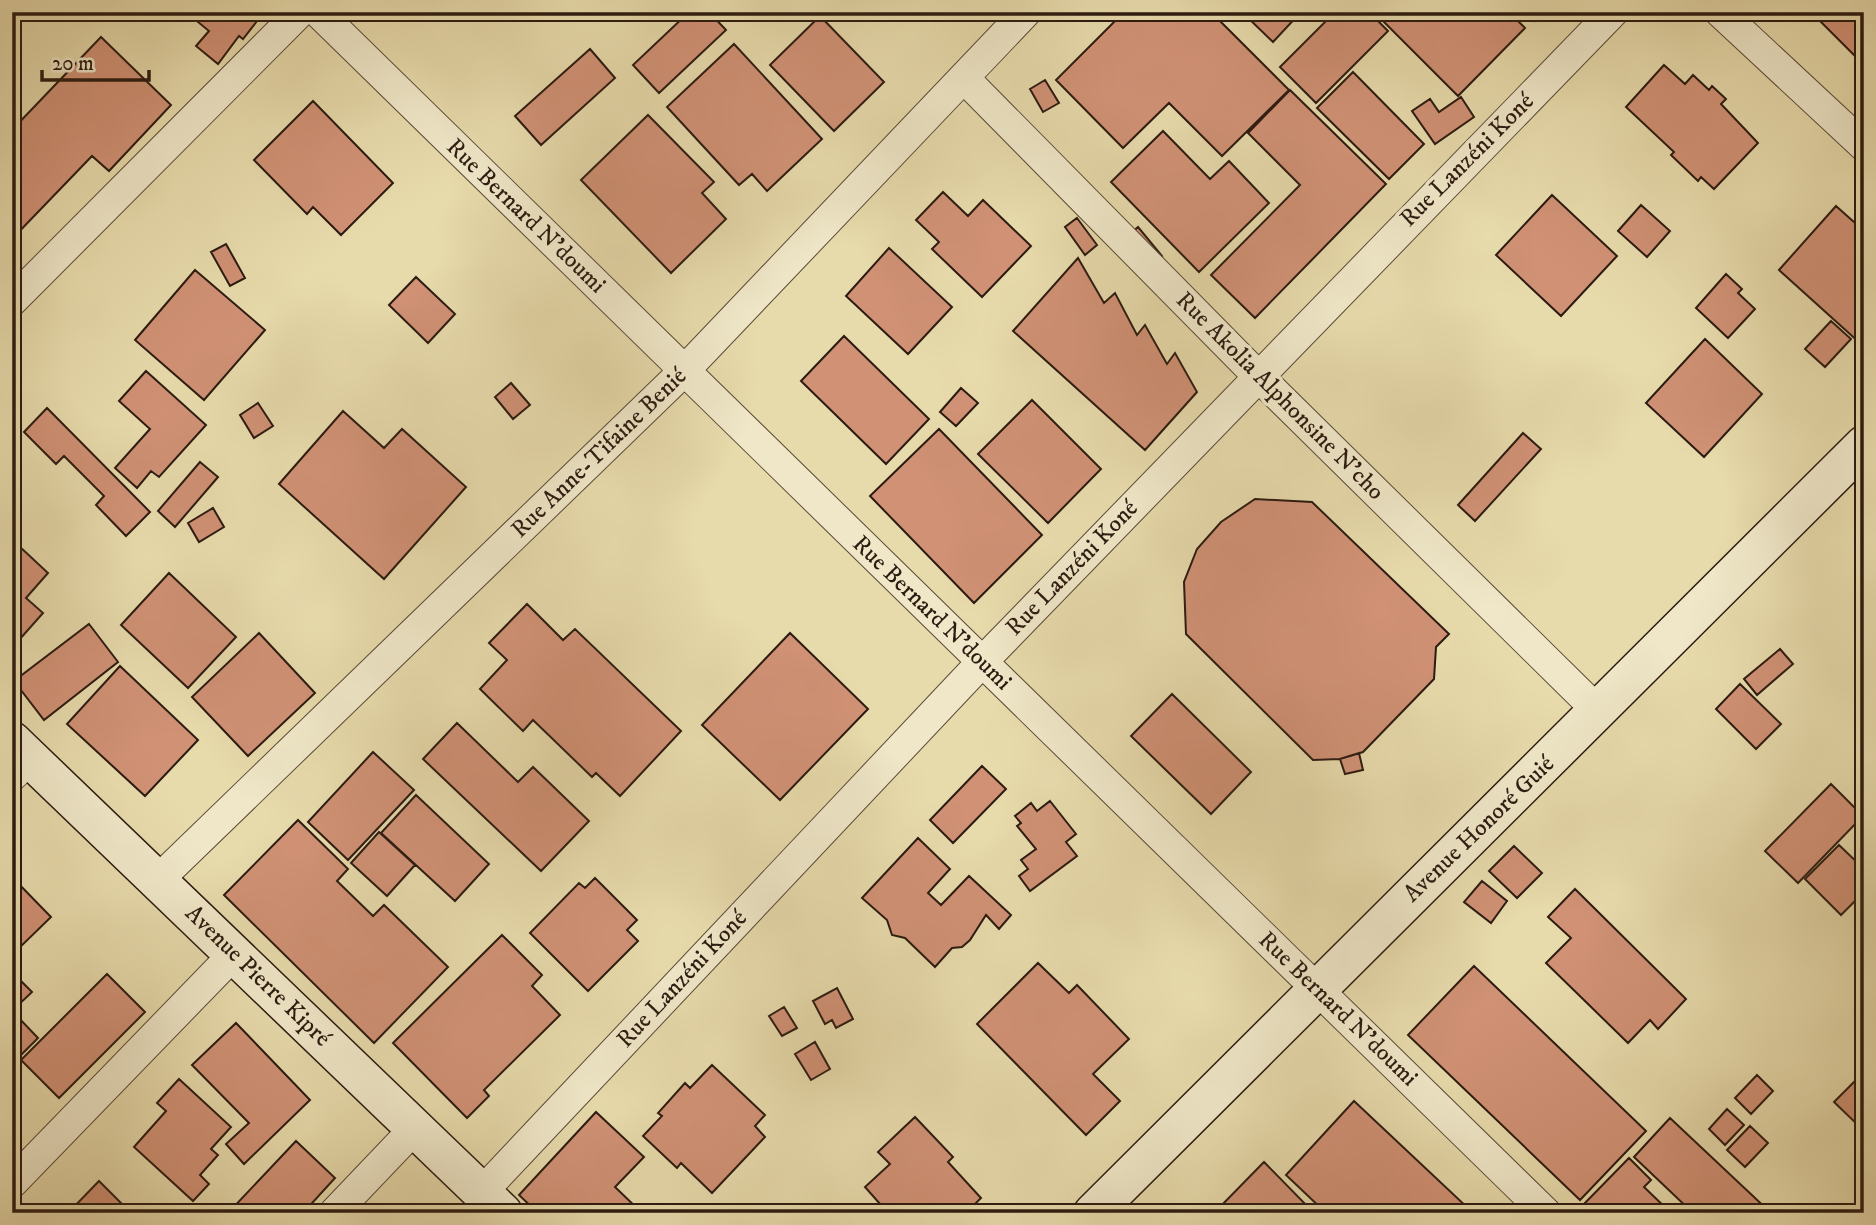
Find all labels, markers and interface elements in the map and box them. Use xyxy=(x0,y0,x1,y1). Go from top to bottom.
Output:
scale bar xyxy=(42,38,149,82)
text: 20 m xyxy=(52,51,94,77)
street label: Rue Lanzéni Koné xyxy=(1394,87,1540,233)
street label: Rue Bernard N'doumi xyxy=(440,132,612,300)
street label: Rue Akolia Alphonsine N'cho xyxy=(1169,285,1391,507)
street label: Rue Anne-Tifaine Benié xyxy=(505,362,693,544)
street label: Rue Lanzéni Koné xyxy=(1000,494,1145,642)
street label: Rue Bernard N'doumi xyxy=(846,529,1018,697)
street label: Avenue Honoré Guié xyxy=(1397,749,1561,909)
street label: Avenue Pierre Kipré xyxy=(179,899,337,1053)
street label: Rue Lanzéni Koné xyxy=(610,904,754,1054)
street label: Rue Bernard N'doumi xyxy=(1252,925,1424,1093)

